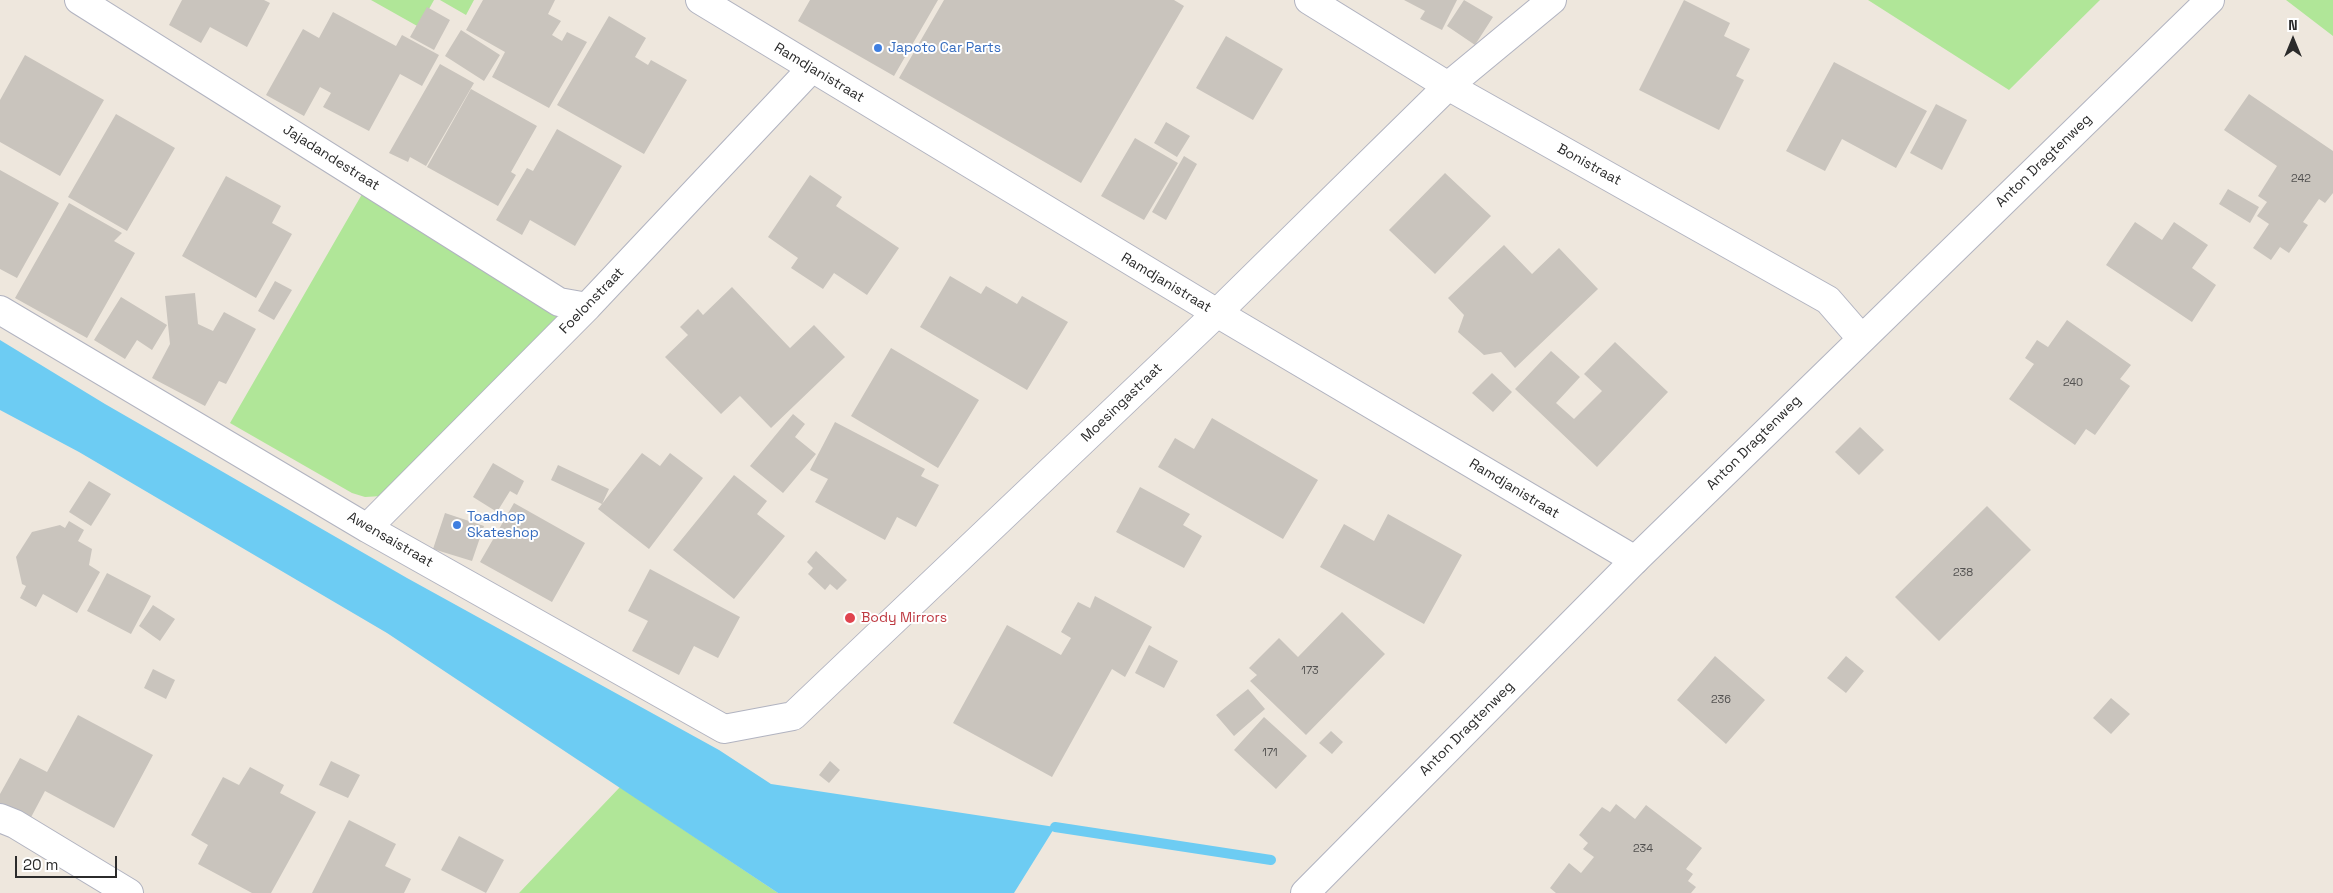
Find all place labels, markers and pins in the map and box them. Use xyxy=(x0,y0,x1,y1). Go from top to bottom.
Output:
place label: Japoto Car Parts xyxy=(888,40,1001,56)
marker: Japoto Car Parts xyxy=(872,42,884,54)
place label: Toadhop Skateshop xyxy=(467,509,539,542)
marker: Toadhop Skateshop xyxy=(451,519,463,531)
place label: Body Mirrors xyxy=(861,610,947,626)
marker: Body Mirrors xyxy=(843,611,857,625)

